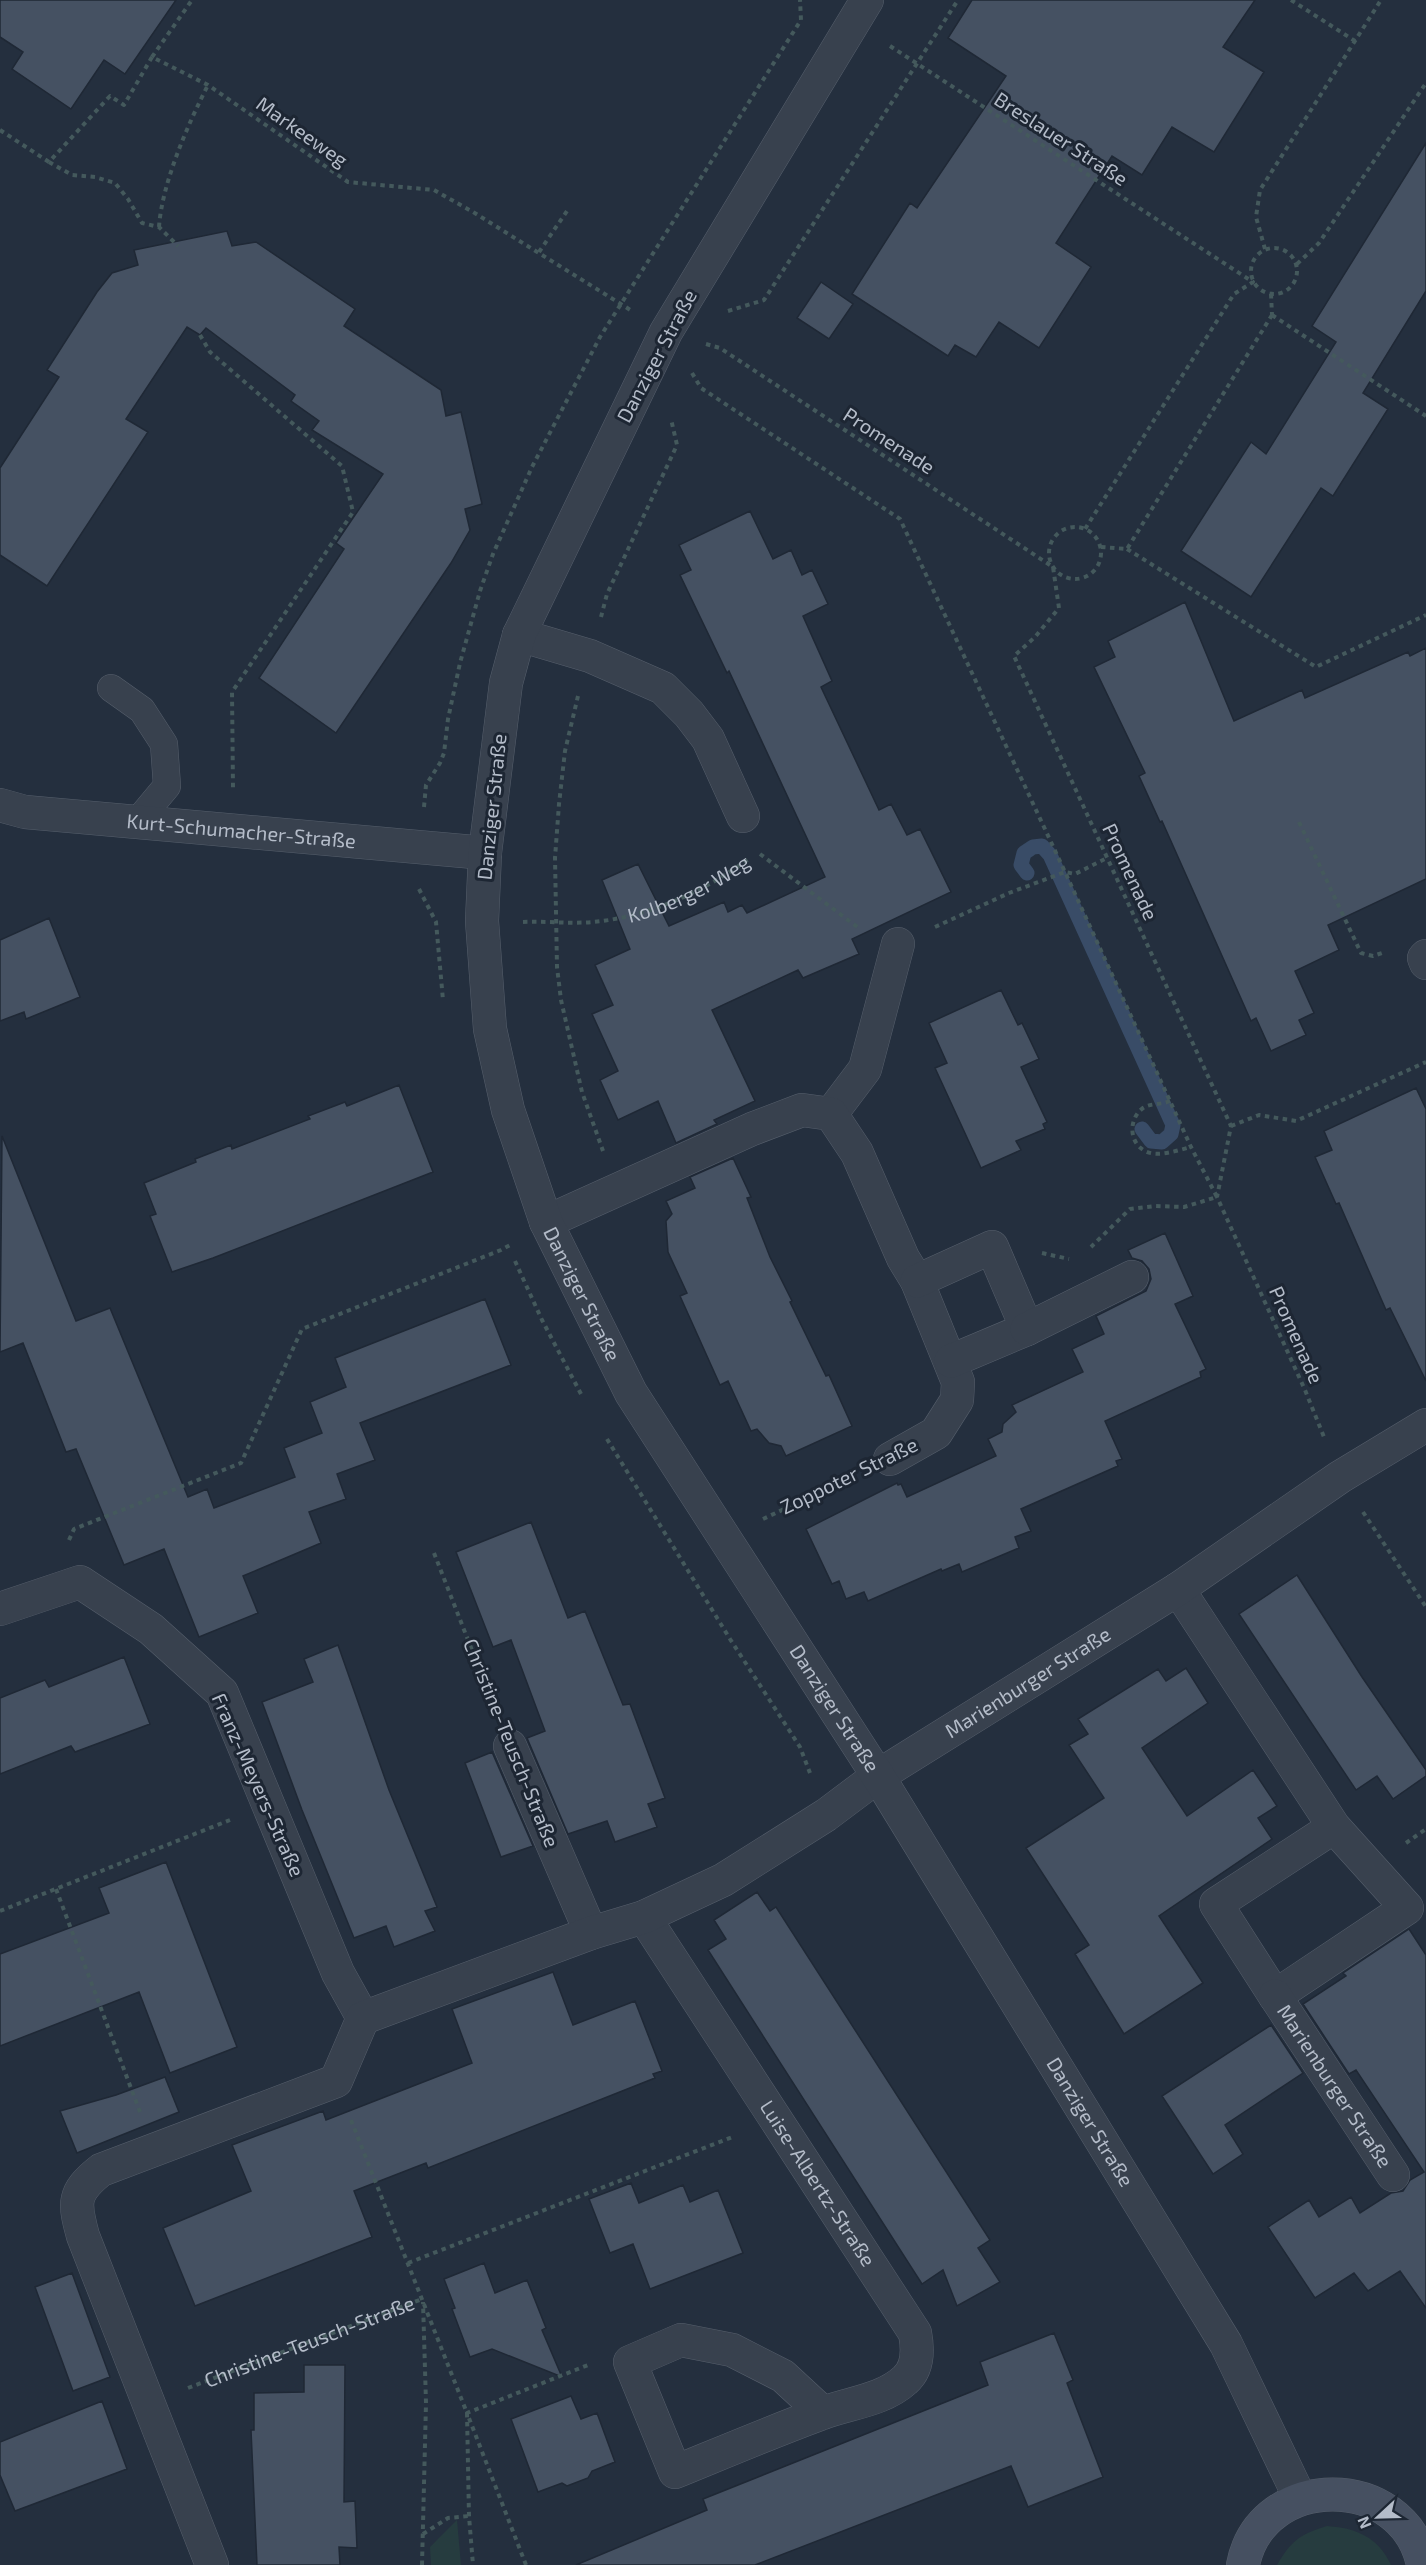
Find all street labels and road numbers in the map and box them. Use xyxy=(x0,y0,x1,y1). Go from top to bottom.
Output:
street label: Breslauer Straße xyxy=(990,86,1133,190)
street label: Markeeweg xyxy=(252,91,353,171)
street label: Danziger Straße xyxy=(611,285,701,426)
street label: Promenade xyxy=(839,402,940,479)
street label: Danziger Straße xyxy=(471,733,511,881)
street label: Kurt-Schumacher-Straße xyxy=(126,808,357,852)
street label: Promenade xyxy=(1098,819,1164,924)
street label: Kolberger Weg xyxy=(625,849,754,927)
street label: Danziger Straße xyxy=(539,1222,626,1365)
street label: Promenade xyxy=(1265,1282,1329,1387)
street label: Zoppoter Straße xyxy=(776,1432,921,1519)
street label: Marienburger Straße xyxy=(940,1621,1115,1742)
street label: Christine-Teusch-Straße xyxy=(459,1635,565,1850)
street label: Danziger Straße xyxy=(785,1640,885,1776)
street label: Franz-Meyers-Straße xyxy=(208,1689,310,1880)
street label: Marienburger Straße xyxy=(1273,1999,1398,2172)
street label: Danziger Straße xyxy=(1042,2053,1139,2190)
street label: Luise-Albertz-Straße xyxy=(756,2095,881,2270)
street label: Christine-Teusch-Straße xyxy=(201,2290,418,2392)

